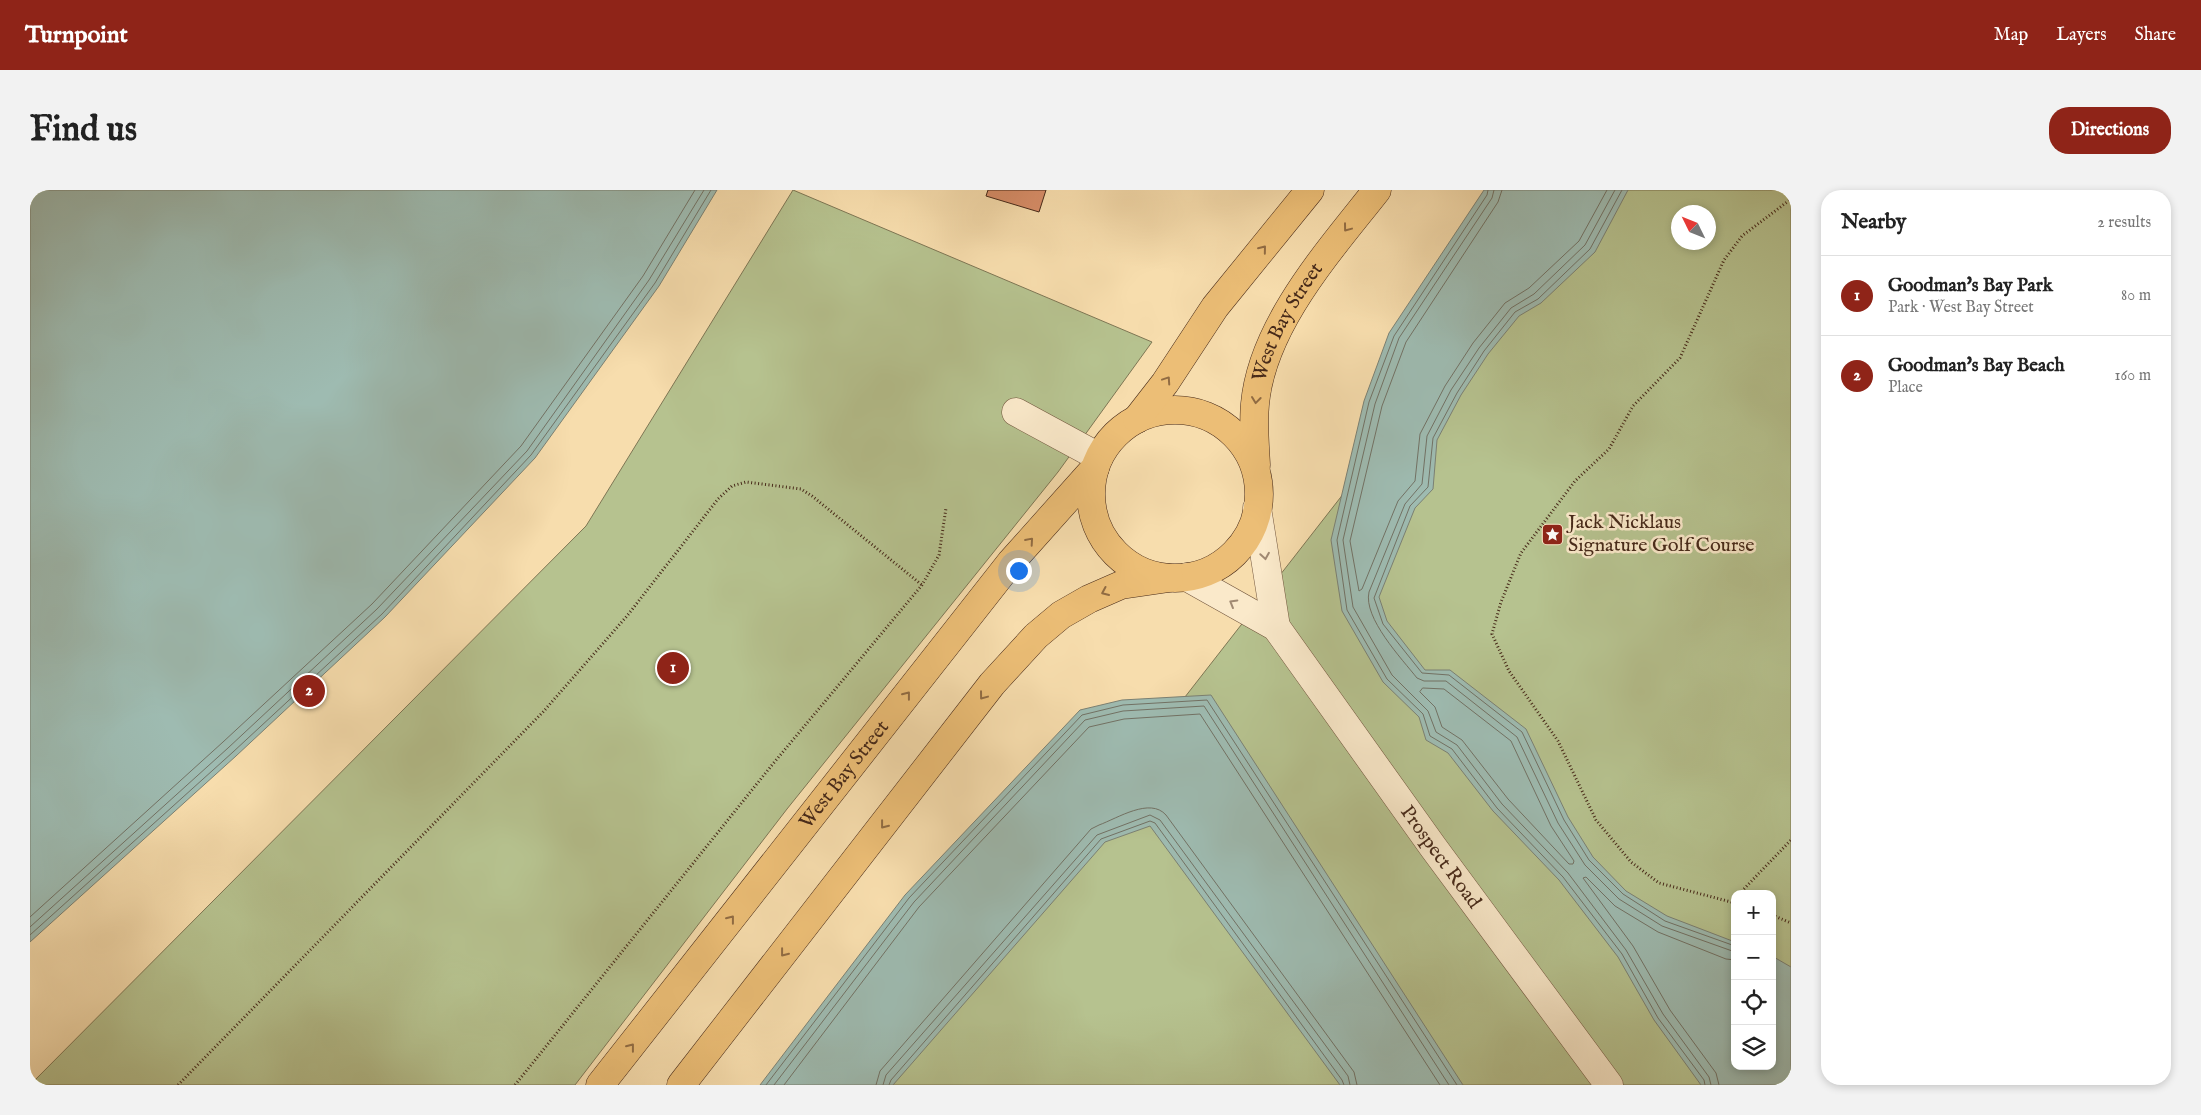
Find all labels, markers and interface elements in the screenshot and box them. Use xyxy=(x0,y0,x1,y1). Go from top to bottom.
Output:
text: Turnpoint xyxy=(25,20,128,51)
text: Map xyxy=(1994,24,2028,47)
text: Layers xyxy=(2056,24,2107,47)
text: Share xyxy=(2135,24,2176,47)
button: Directions xyxy=(2049,107,2171,154)
text: Find us xyxy=(30,108,137,153)
north arrow xyxy=(1671,205,1716,250)
text: Nearby xyxy=(1841,209,1906,236)
text: 2 results xyxy=(2097,213,2151,233)
one-way arrow xyxy=(1344,222,1353,232)
one-way arrow xyxy=(1257,246,1265,255)
street label: West Bay Street xyxy=(1246,258,1328,384)
text: Goodman's Bay Park xyxy=(1888,274,2053,298)
text: 1 xyxy=(1854,286,1860,306)
text: 80 m xyxy=(2121,286,2151,306)
text: Park · West Bay Street xyxy=(1888,298,2034,318)
text: Goodman's Bay Beach xyxy=(1888,354,2065,378)
text: 2 xyxy=(1853,366,1861,386)
text: 160 m xyxy=(2115,366,2151,386)
one-way arrow xyxy=(1161,376,1170,386)
text: Place xyxy=(1888,378,1923,398)
one-way arrow xyxy=(1251,397,1262,405)
place label: Jack Nicklaus Signature Golf Course xyxy=(1566,510,1755,558)
place icon: Jack Nicklaus Signature Golf Course xyxy=(1540,522,1564,546)
one-way arrow xyxy=(1024,537,1033,546)
one-way arrow xyxy=(1259,552,1269,561)
your location xyxy=(1006,558,1032,584)
one-way arrow xyxy=(1101,586,1110,597)
one-way arrow xyxy=(1230,600,1239,610)
pin: 1 xyxy=(657,649,689,687)
pin: 2 xyxy=(293,672,325,710)
one-way arrow xyxy=(980,690,989,700)
one-way arrow xyxy=(901,691,910,701)
street label: West Bay Street xyxy=(794,715,895,834)
street label: Prospect Road xyxy=(1395,800,1487,914)
one-way arrow xyxy=(881,819,890,829)
map controls xyxy=(1731,890,1776,1070)
button: + xyxy=(1731,890,1776,935)
one-way arrow xyxy=(725,916,734,925)
button: − xyxy=(1731,935,1776,980)
one-way arrow xyxy=(781,947,790,957)
button: locate xyxy=(1731,980,1776,1025)
button: layers xyxy=(1731,1025,1776,1070)
one-way arrow xyxy=(625,1044,633,1053)

